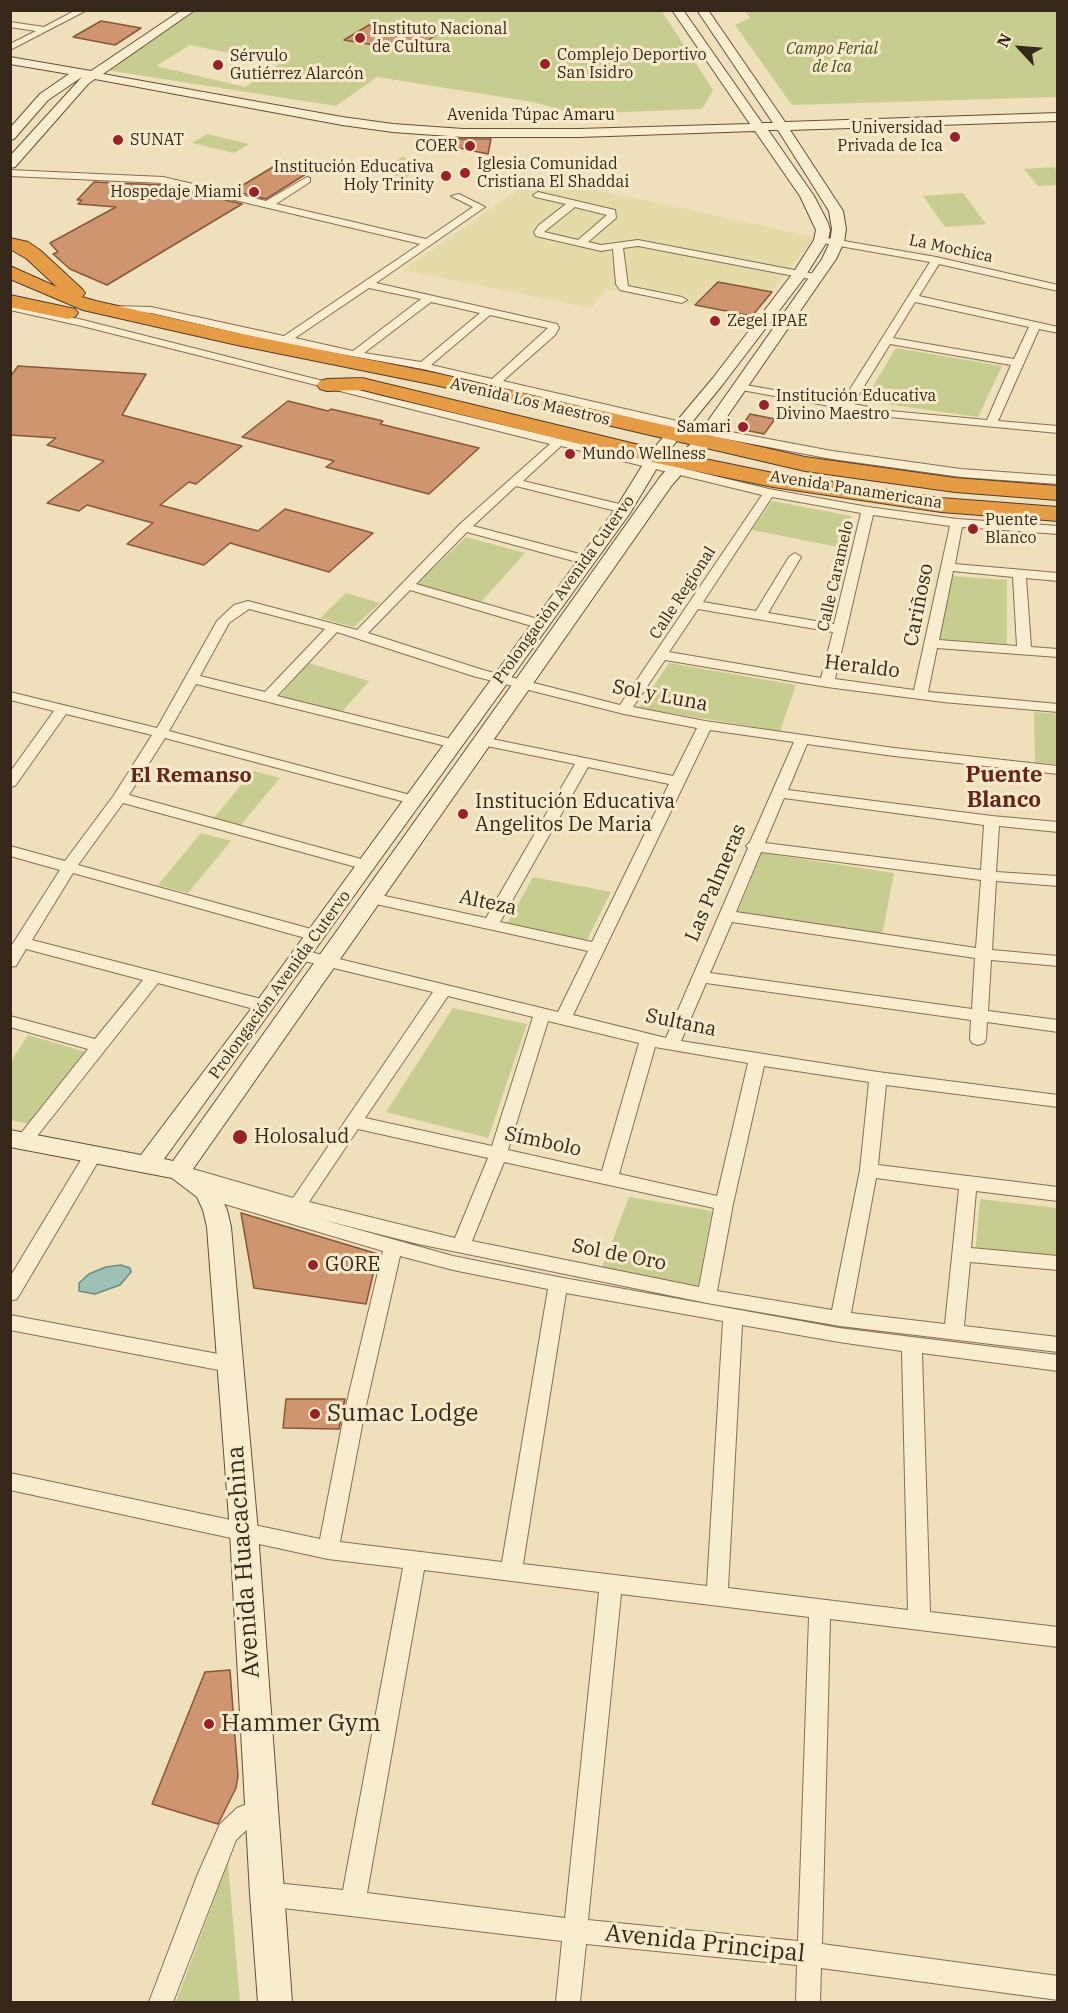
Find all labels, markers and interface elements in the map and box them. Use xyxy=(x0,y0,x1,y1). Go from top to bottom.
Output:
north arrow xyxy=(990,18,1050,78)
place label: Instituto Nacional de Cultura xyxy=(372,19,507,57)
text: N xyxy=(992,30,1016,50)
marker: Instituto Nacional de Cultura xyxy=(353,31,367,45)
park label: Campo Ferial de Ica xyxy=(786,39,878,77)
place label: Complejo Deportivo San Isidro xyxy=(557,45,706,83)
place label: Sérvulo Gutiérrez Alarcón xyxy=(230,46,364,84)
marker: Complejo Deportivo San Isidro xyxy=(538,57,552,71)
marker: Sérvulo Gutiérrez Alarcón xyxy=(211,58,225,72)
street label: Avenida Túpac Amaru xyxy=(447,105,615,125)
place label: Universidad Privada de Ica xyxy=(837,118,943,156)
place label: SUNAT xyxy=(130,130,184,150)
marker: Universidad Privada de Ica xyxy=(948,130,962,144)
marker: SUNAT xyxy=(111,133,125,147)
place label: COER xyxy=(415,136,458,156)
marker: COER xyxy=(463,139,477,153)
place label: Iglesia Comunidad Cristiana El Shaddai xyxy=(477,154,629,192)
place label: Institución Educativa Holy Trinity xyxy=(274,157,434,195)
marker: Iglesia Comunidad Cristiana El Shaddai xyxy=(458,166,472,180)
marker: Institución Educativa Holy Trinity xyxy=(439,169,453,183)
place label: Hospedaje Miami xyxy=(110,182,242,202)
marker: Hospedaje Miami xyxy=(247,185,261,199)
street label: La Mochica xyxy=(907,231,995,267)
place label: Zegel IPAE xyxy=(727,311,807,331)
marker: Zegel IPAE xyxy=(708,314,722,328)
street label: Avenida Los Maestros xyxy=(448,374,612,430)
place label: Institución Educativa Divino Maestro xyxy=(776,386,936,424)
marker: Institución Educativa Divino Maestro xyxy=(757,398,771,412)
place label: Samari xyxy=(677,417,731,437)
marker: Samari xyxy=(736,420,750,434)
place label: Mundo Wellness xyxy=(582,444,706,464)
marker: Mundo Wellness xyxy=(563,447,577,461)
street label: Avenida Panamericana xyxy=(768,467,944,513)
street label: Prolongación Avenida Cutervo xyxy=(489,492,639,688)
place label: Puente Blanco xyxy=(985,510,1038,548)
street label: Calle Caramelo xyxy=(814,519,858,633)
marker: Puente Blanco xyxy=(966,522,980,536)
street label: Calle Regional xyxy=(646,543,720,643)
street label: Cariñoso xyxy=(899,562,939,648)
street label: Heraldo xyxy=(823,650,901,684)
street label: Sol y Luna xyxy=(610,675,710,717)
district label: El Remanso xyxy=(130,763,252,789)
district label: Puente Blanco xyxy=(966,763,1042,814)
place label: Institución Educativa Angelitos De Maria xyxy=(475,790,675,837)
marker: Institución Educativa Angelitos De Maria xyxy=(456,807,470,821)
street label: Las Palmeras xyxy=(680,820,752,946)
street label: Alteza xyxy=(457,885,519,921)
street label: Prolongación Avenida Cutervo xyxy=(205,887,355,1083)
street label: Sultana xyxy=(643,1004,719,1042)
street label: Símbolo xyxy=(502,1122,584,1162)
place label: Holosalud xyxy=(254,1125,350,1149)
marker: Holosalud xyxy=(231,1128,249,1146)
street label: Sol de Oro xyxy=(570,1234,668,1276)
place label: GORE xyxy=(325,1253,380,1277)
marker: GORE xyxy=(306,1258,320,1272)
place label: Sumac Lodge xyxy=(327,1400,478,1428)
marker: Sumac Lodge xyxy=(308,1407,322,1421)
street label: Avenida Huacachina xyxy=(222,1445,266,1679)
place label: Hammer Gym xyxy=(221,1710,381,1738)
marker: Hammer Gym xyxy=(202,1717,216,1731)
street label: Avenida Principal xyxy=(604,1919,806,1969)

